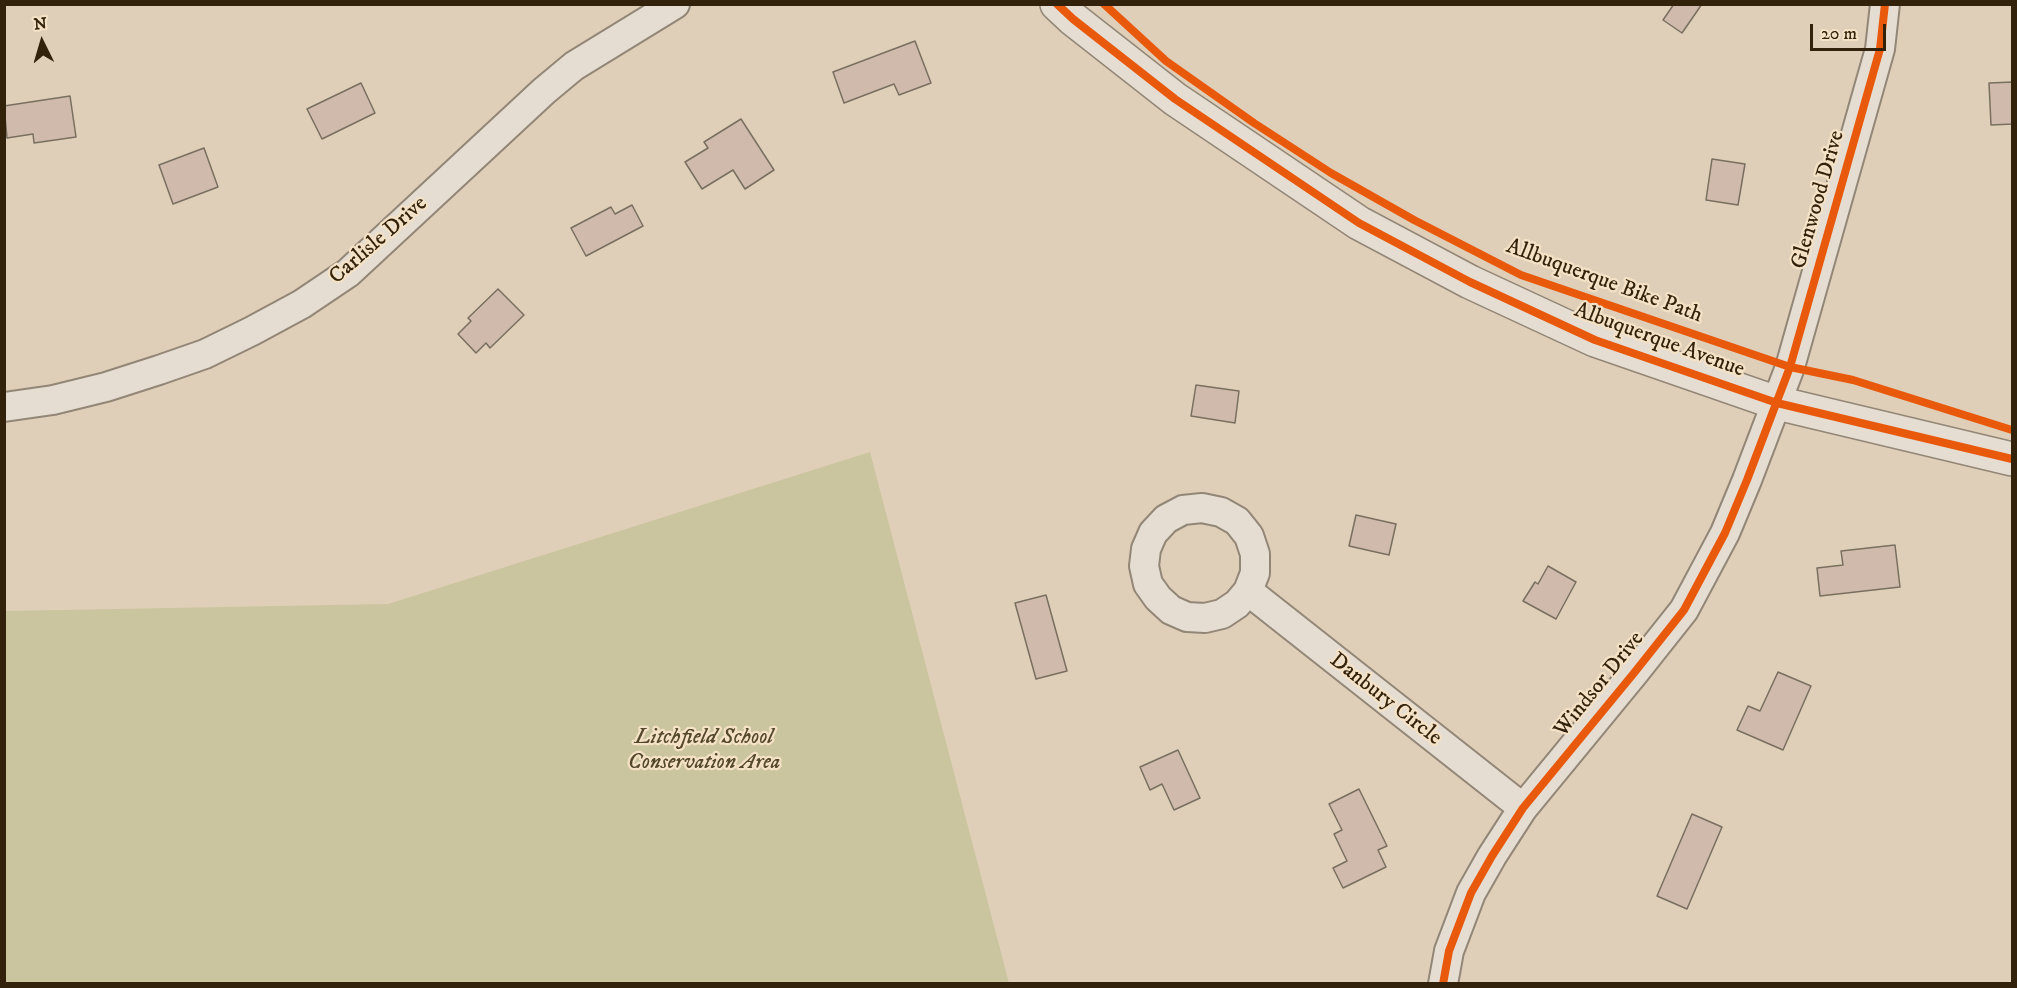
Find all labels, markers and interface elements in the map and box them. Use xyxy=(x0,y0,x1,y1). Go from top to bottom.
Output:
north arrow xyxy=(12,12,72,72)
scale bar xyxy=(1813,12,1890,50)
text: N xyxy=(33,14,48,35)
text: 20 m xyxy=(1821,23,1857,45)
street label: Glenwood Drive xyxy=(1787,128,1851,272)
street label: Carlisle Drive xyxy=(325,191,433,291)
street label: Allbuquerque Bike Path xyxy=(1502,234,1706,330)
street label: Albuquerque Avenue xyxy=(1570,298,1748,384)
street label: Windsor Drive xyxy=(1549,627,1651,743)
street label: Danbury Circle xyxy=(1324,648,1446,752)
park label: Litchfield School Conservation Area xyxy=(628,725,780,776)

